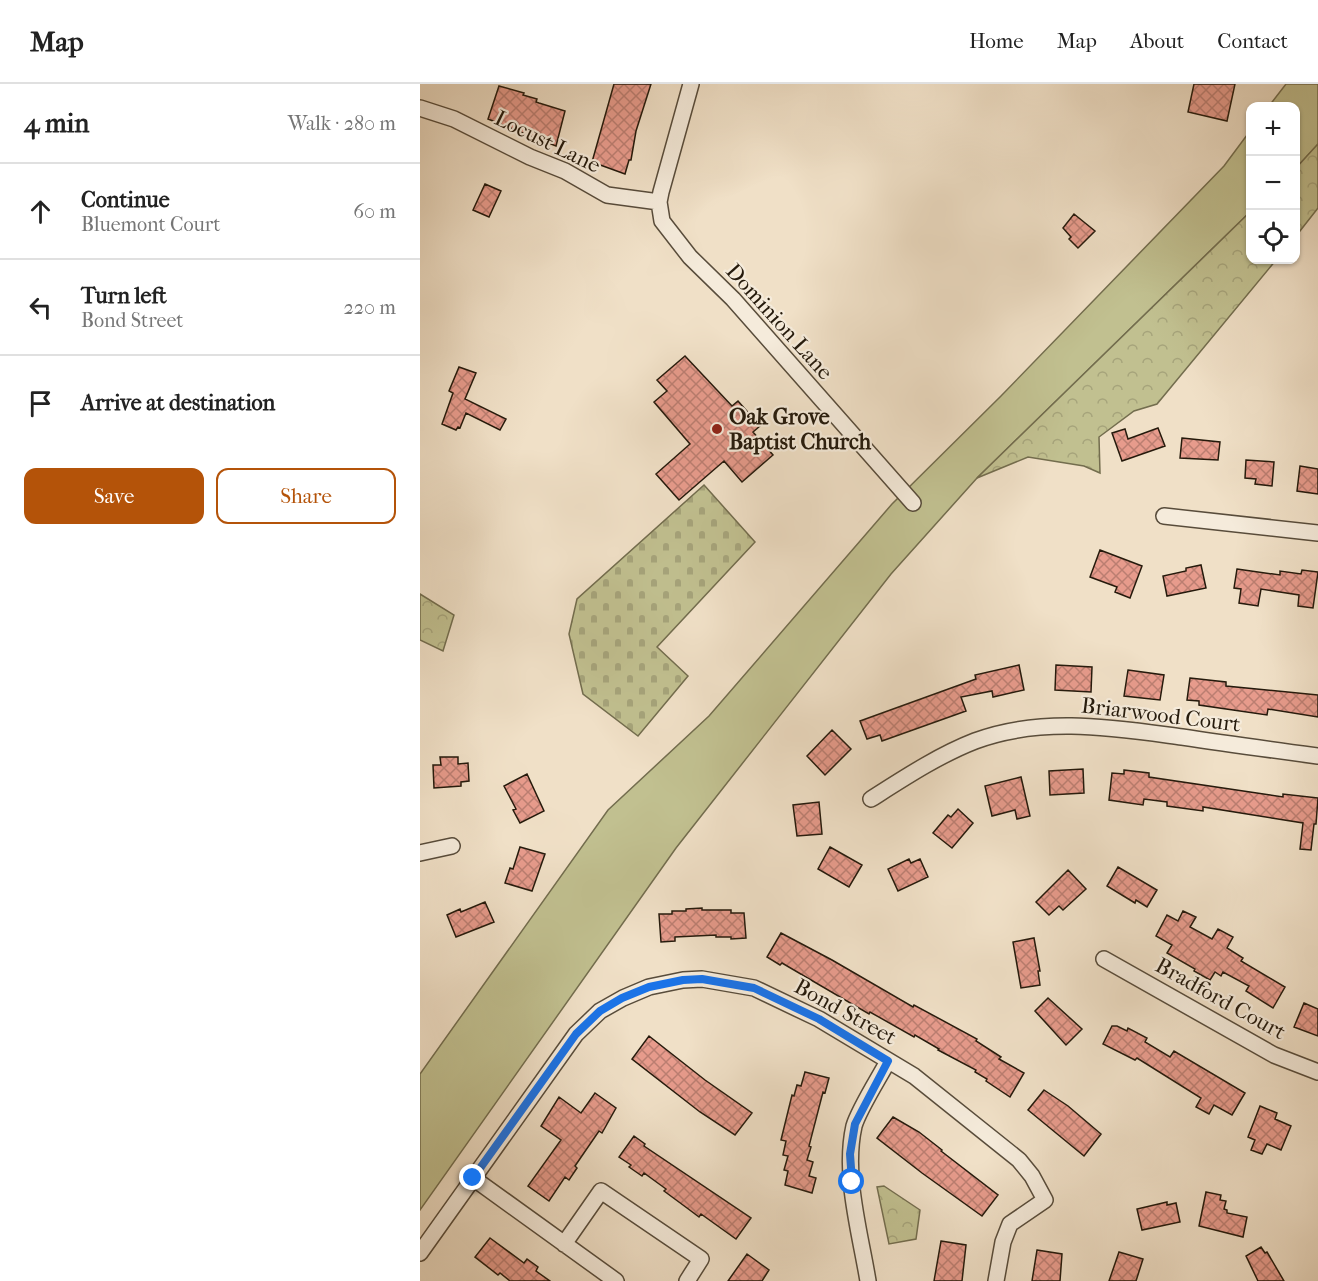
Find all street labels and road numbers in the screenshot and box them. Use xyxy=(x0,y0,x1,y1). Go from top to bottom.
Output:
street label: Locust Lane xyxy=(490,105,605,179)
street label: Dominion Lane xyxy=(720,258,838,385)
street label: Briarwood Court xyxy=(1080,692,1242,738)
street label: Bradford Court xyxy=(1151,952,1290,1045)
street label: Bond Street xyxy=(790,973,901,1051)

